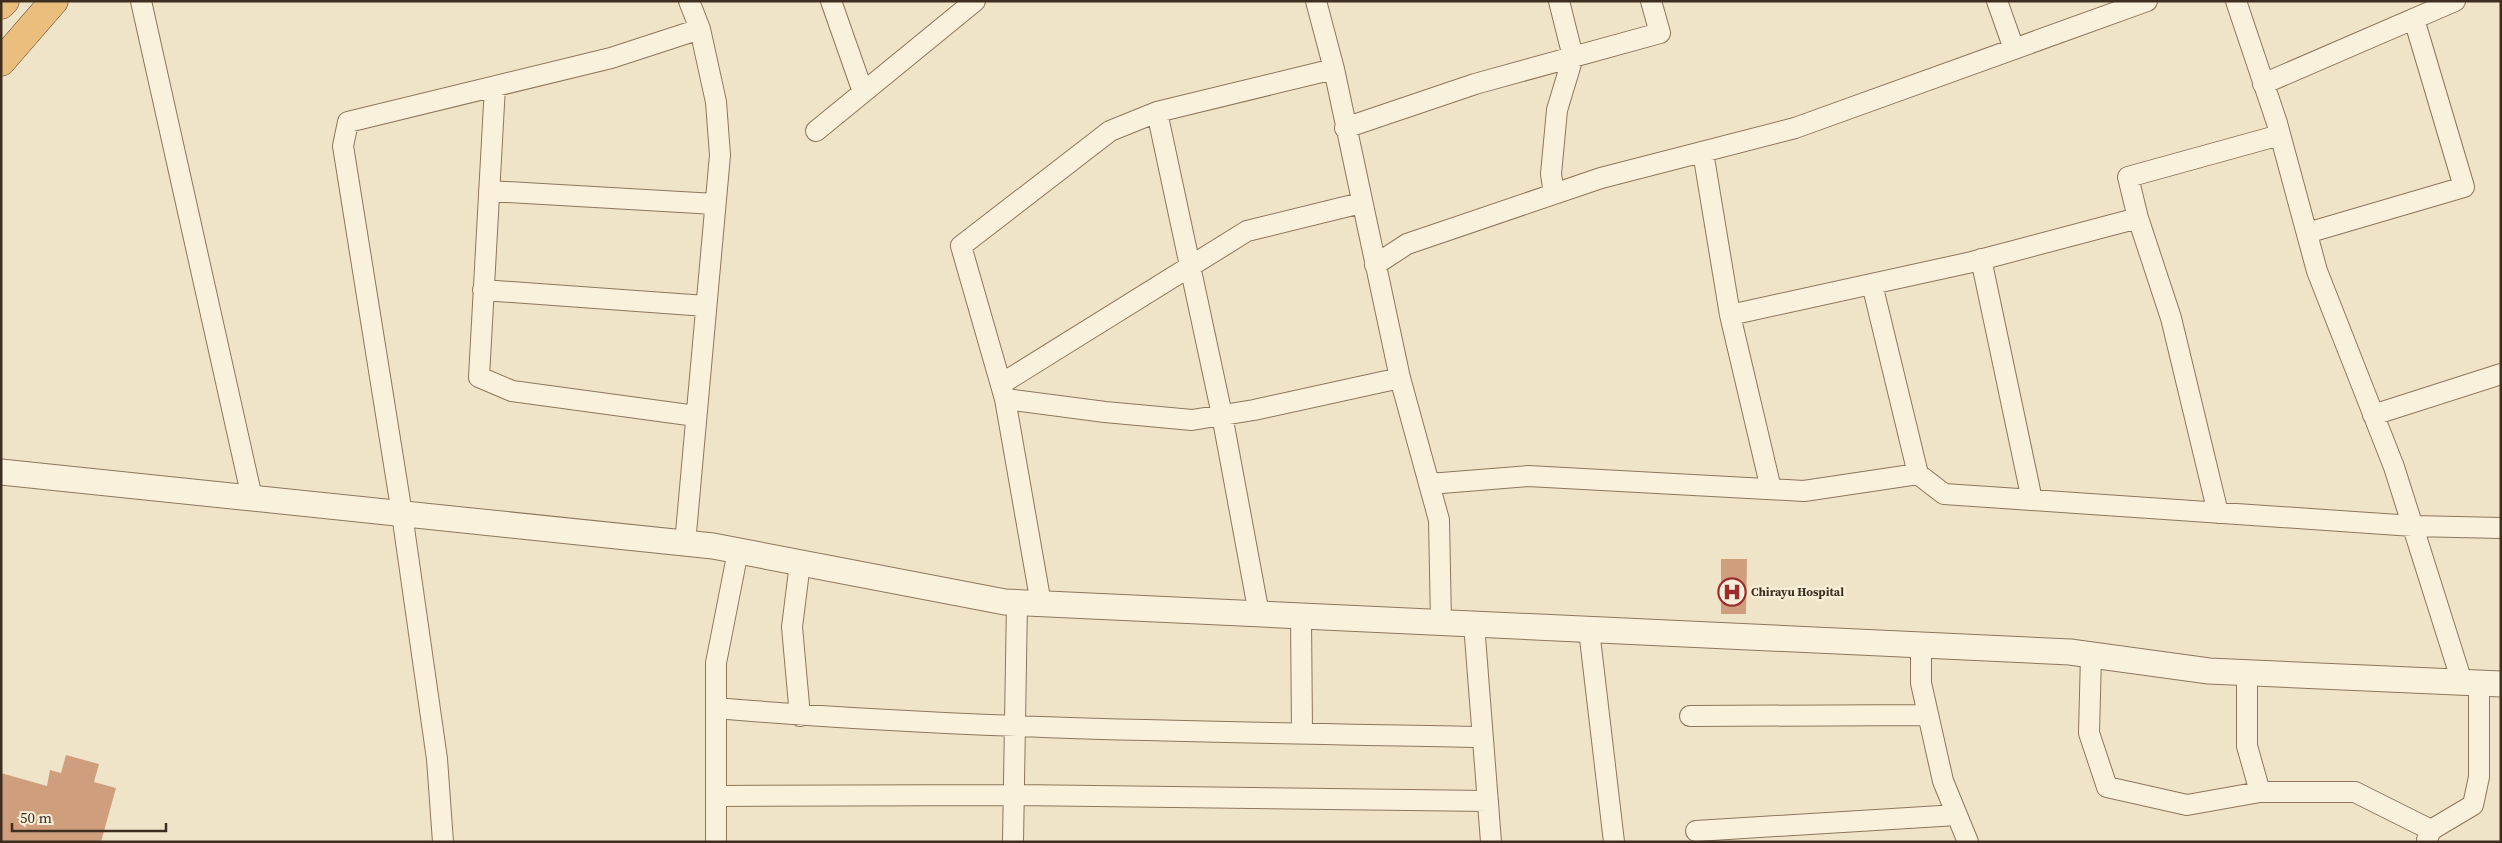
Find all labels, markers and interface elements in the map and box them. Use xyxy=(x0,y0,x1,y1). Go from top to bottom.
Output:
hospital icon: Chirayu Hospital xyxy=(1717,577,1747,607)
place label: Chirayu Hospital xyxy=(1751,584,1844,600)
scale bar xyxy=(12,800,166,832)
text: 50 m xyxy=(20,807,52,828)

